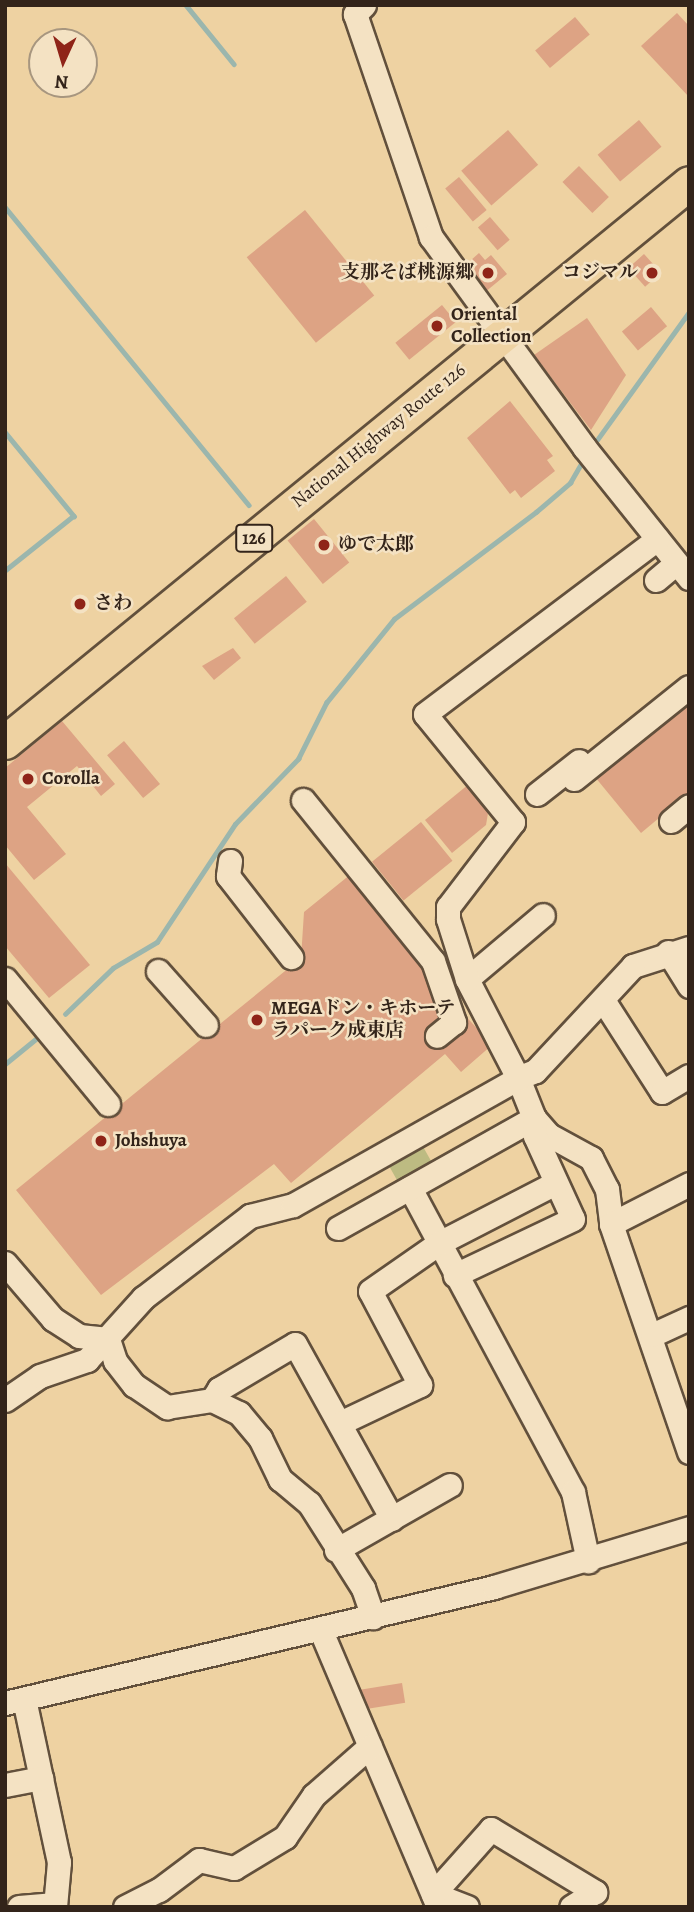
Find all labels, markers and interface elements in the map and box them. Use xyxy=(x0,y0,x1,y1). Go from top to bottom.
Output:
north arrow xyxy=(28,28,98,98)
text: N xyxy=(54,69,69,95)
place label: 支那そば桃源郷 xyxy=(341,262,474,284)
place label: コジマル xyxy=(562,262,638,284)
marker: 支那そば桃源郷 xyxy=(480,265,496,281)
marker: コジマル xyxy=(644,265,660,281)
place label: Oriental Collection xyxy=(451,304,532,348)
marker: Oriental Collection xyxy=(429,318,445,334)
street label: National Highway Route 126 xyxy=(287,359,471,513)
road number: 126 xyxy=(235,524,273,552)
place label: ゆで太郎 xyxy=(338,534,414,556)
marker: ゆで太郎 xyxy=(316,537,332,553)
place label: さわ xyxy=(94,593,132,615)
marker: さわ xyxy=(72,596,88,612)
place label: Corolla xyxy=(42,768,100,790)
marker: Corolla xyxy=(20,771,36,787)
place label: MEGAドン・キホーテ ラパーク成東店 xyxy=(271,998,455,1042)
marker: MEGAドン・キホーテ ラパーク成東店 xyxy=(249,1012,265,1028)
place label: Johshuya xyxy=(115,1130,187,1152)
marker: Johshuya xyxy=(93,1133,109,1149)

